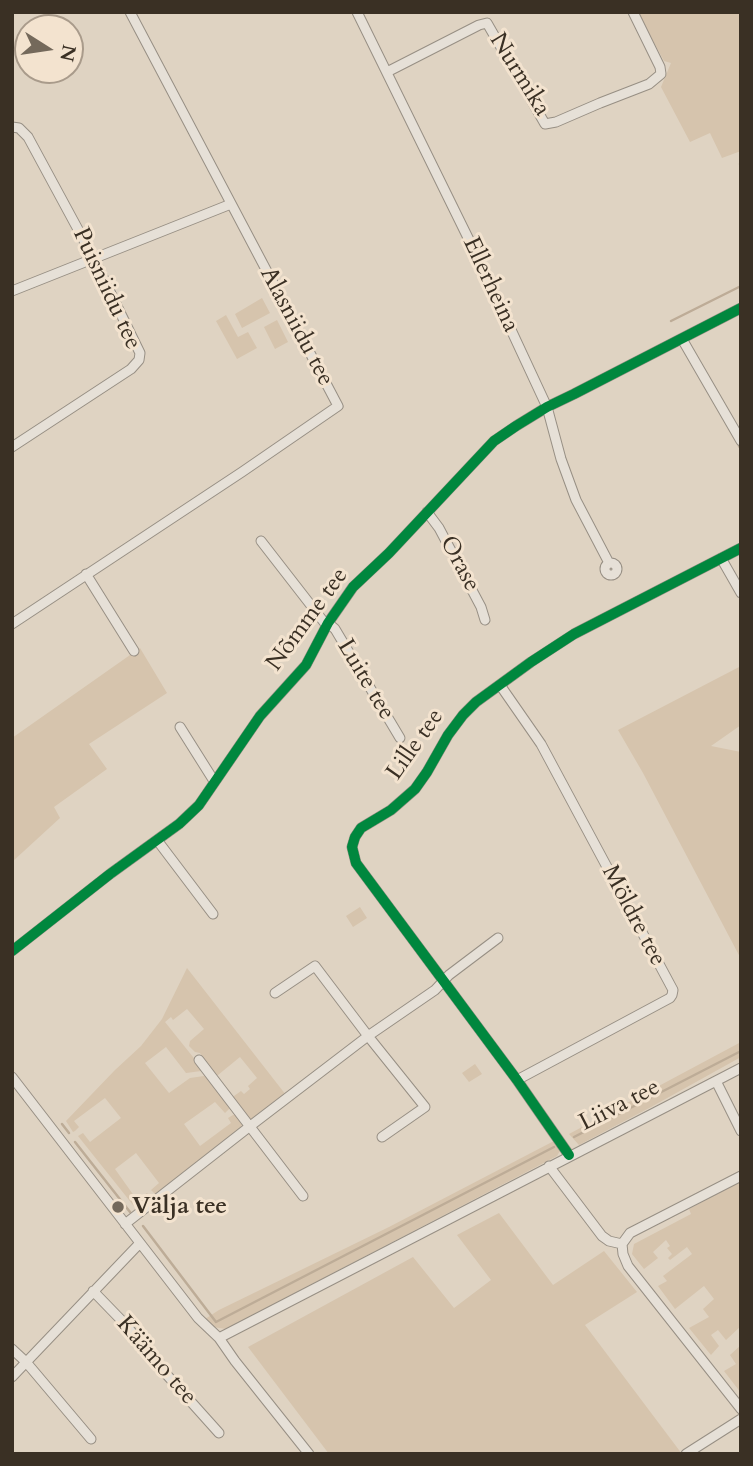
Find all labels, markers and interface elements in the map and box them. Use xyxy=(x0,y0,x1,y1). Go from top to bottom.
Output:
north arrow xyxy=(14,14,84,84)
street label: Nurmika xyxy=(482,28,556,122)
text: N xyxy=(53,42,82,64)
street label: Puisniidu tee xyxy=(65,224,147,354)
street label: Ellerheina xyxy=(455,233,525,337)
street label: Alasniidu tee xyxy=(253,263,339,391)
street label: Orase xyxy=(432,531,486,597)
street label: Nõmme tee xyxy=(261,563,355,677)
street label: Luite tee xyxy=(330,635,400,725)
street label: Lille tee xyxy=(381,704,451,786)
street label: Möldre tee xyxy=(594,861,672,971)
street label: Liiva tee xyxy=(575,1074,665,1138)
place label: Välja tee xyxy=(132,1193,227,1221)
marker: Välja tee xyxy=(110,1199,126,1215)
street label: Käämo tee xyxy=(110,1311,202,1411)

